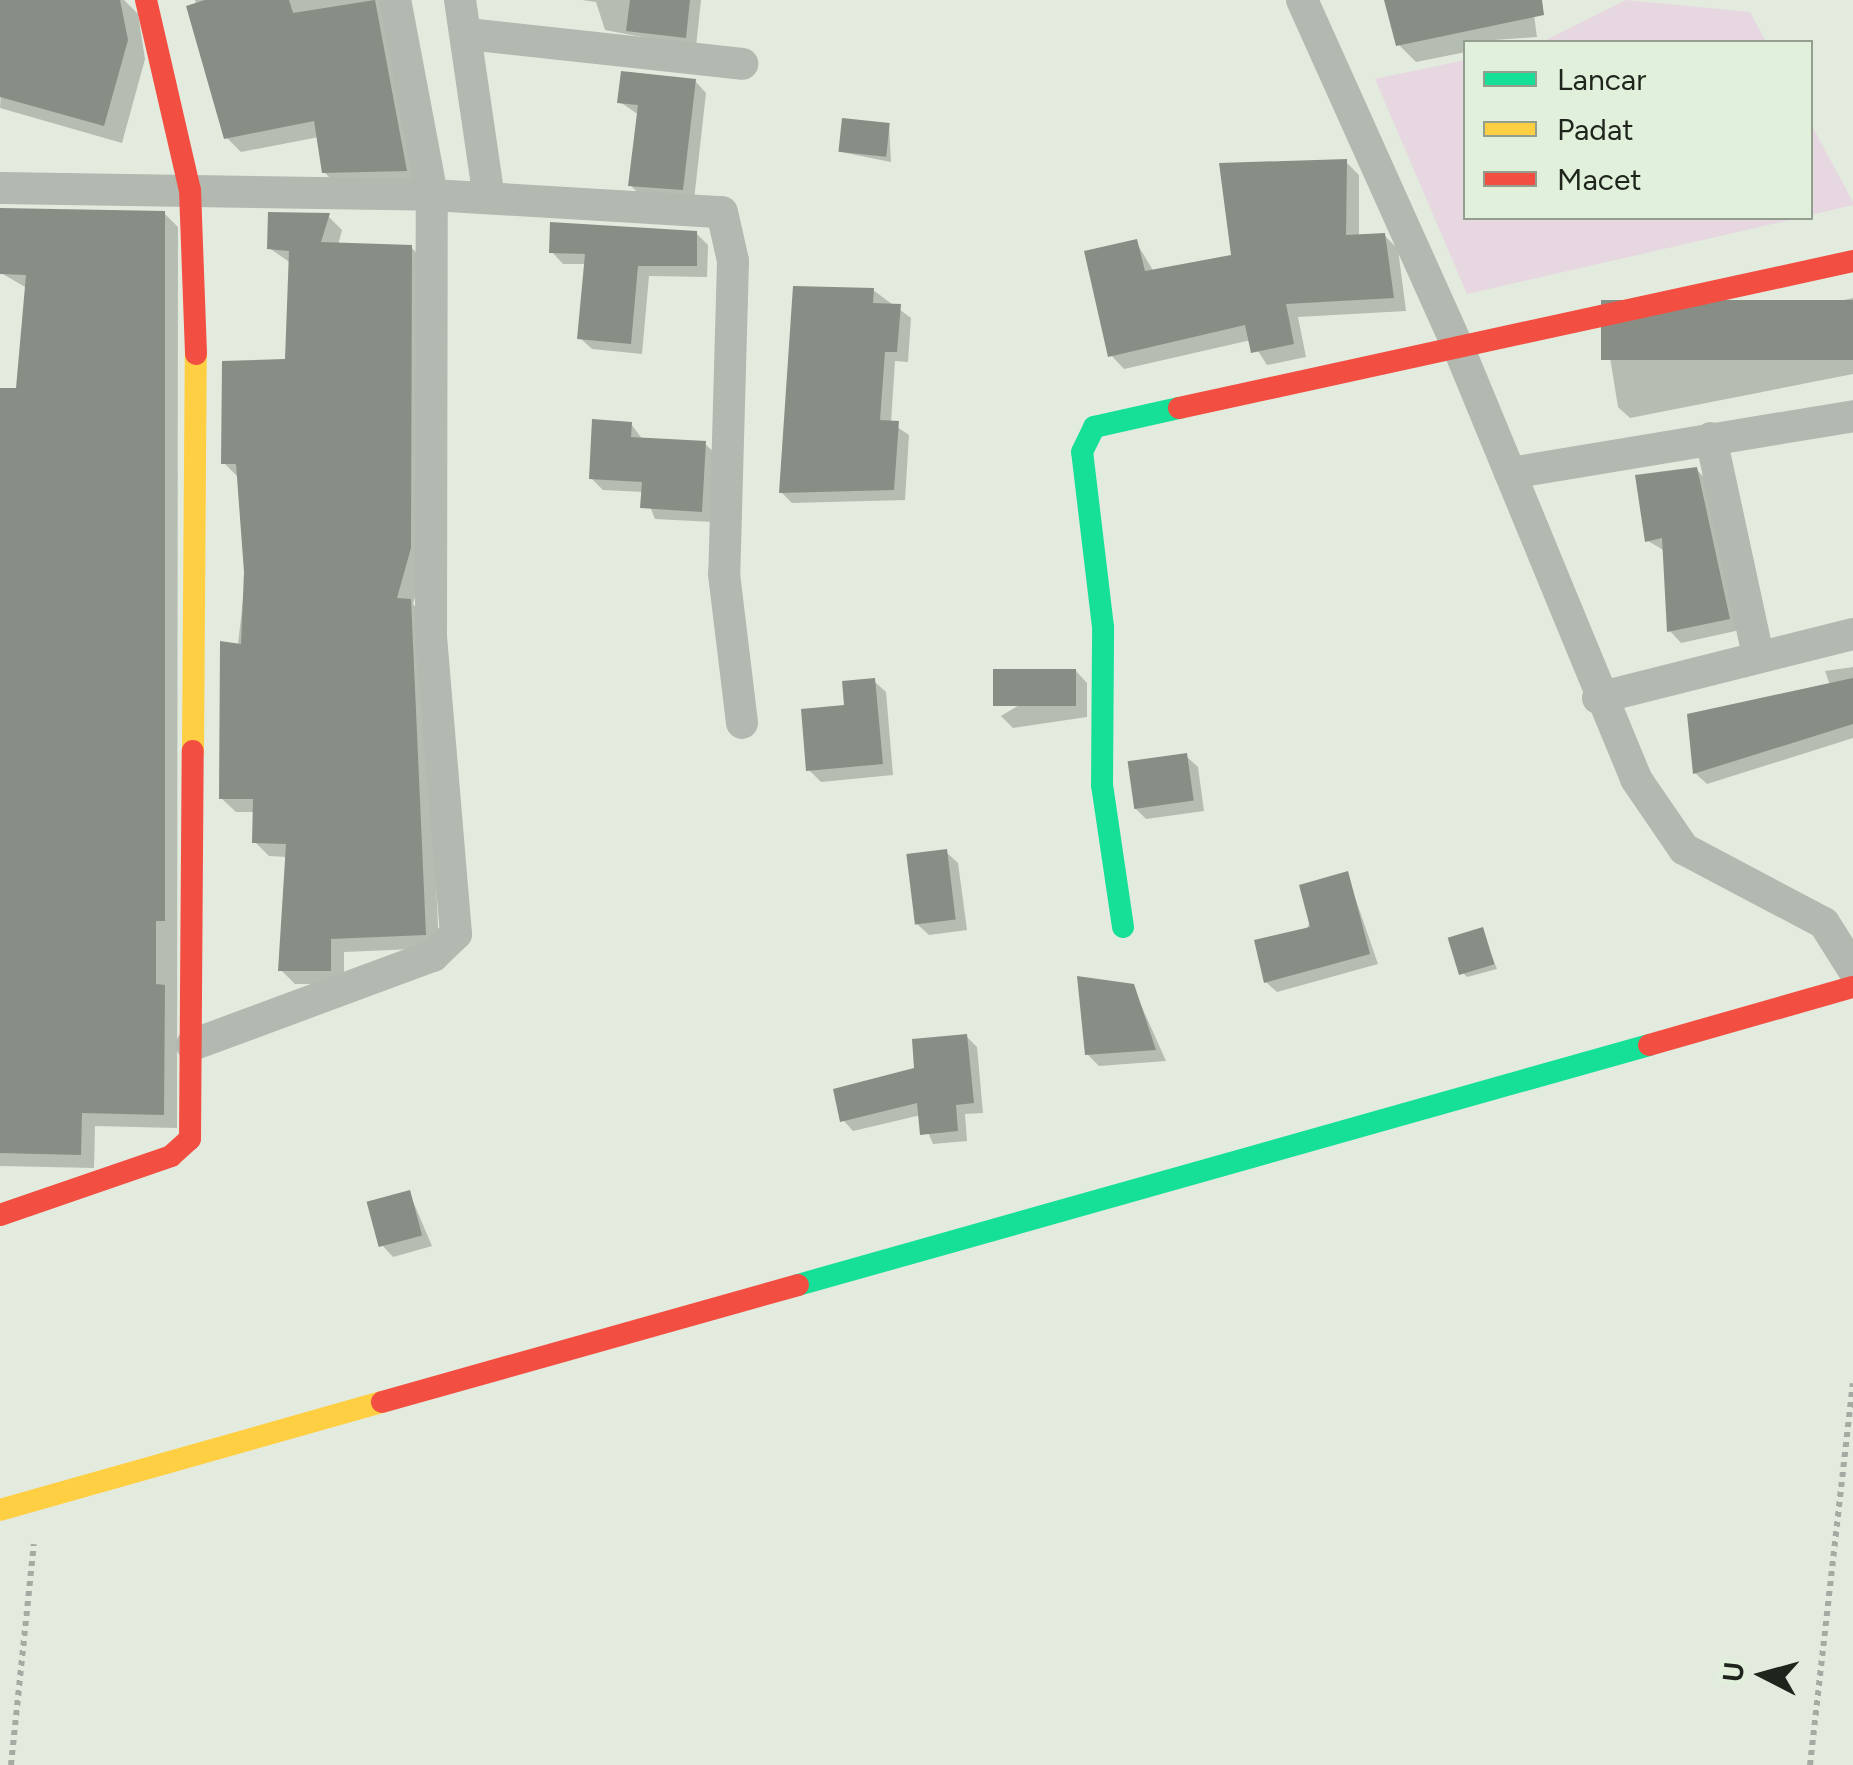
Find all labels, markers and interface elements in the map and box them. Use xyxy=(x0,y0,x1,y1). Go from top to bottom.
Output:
legend xyxy=(1463,40,1813,220)
text: Lancar xyxy=(1557,61,1646,98)
text: Padat xyxy=(1557,111,1634,148)
text: Macet xyxy=(1557,161,1642,198)
north arrow xyxy=(1713,1625,1813,1725)
text: U xyxy=(1715,1660,1751,1683)

